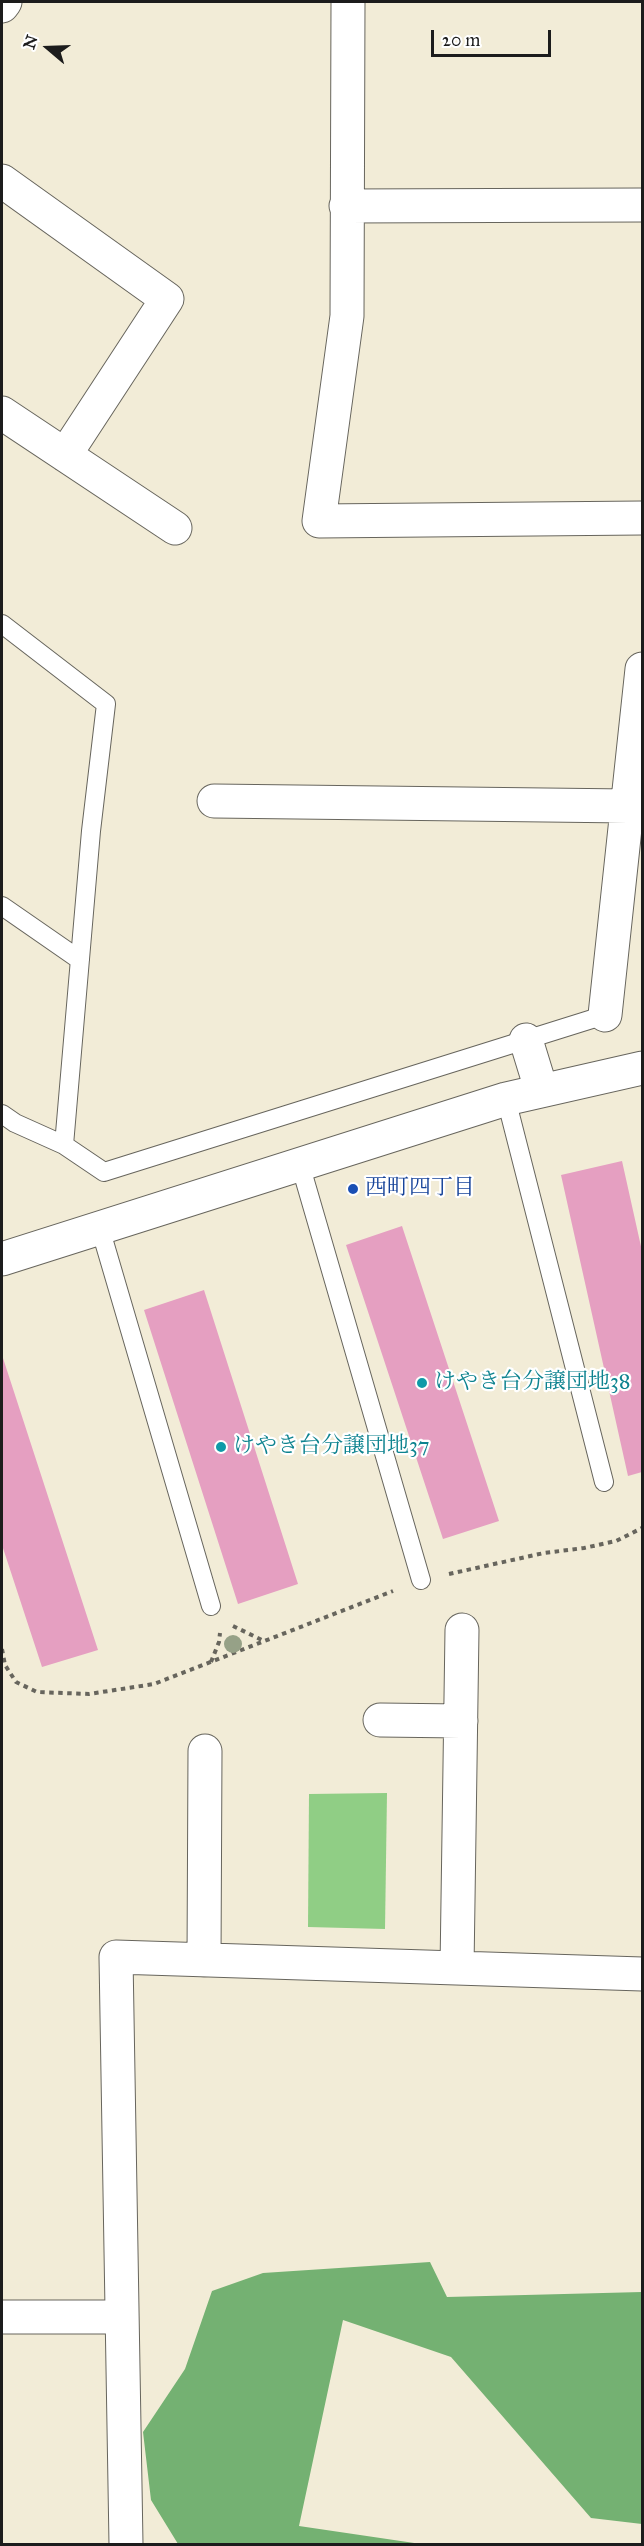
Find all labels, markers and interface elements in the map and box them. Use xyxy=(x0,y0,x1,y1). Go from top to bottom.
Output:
north arrow xyxy=(18,18,78,78)
scale bar xyxy=(434,18,554,56)
text: 20 m xyxy=(442,29,480,51)
text: N xyxy=(19,32,42,51)
place label: 西町四丁目 xyxy=(365,1176,475,1202)
marker: 西町四丁目 xyxy=(346,1182,360,1196)
place label: けやき台分譲団地38 xyxy=(434,1370,630,1396)
marker: けやき台分譲団地38 xyxy=(415,1376,429,1390)
place label: けやき台分譲団地37 xyxy=(233,1434,430,1460)
marker: けやき台分譲団地37 xyxy=(214,1440,228,1454)

